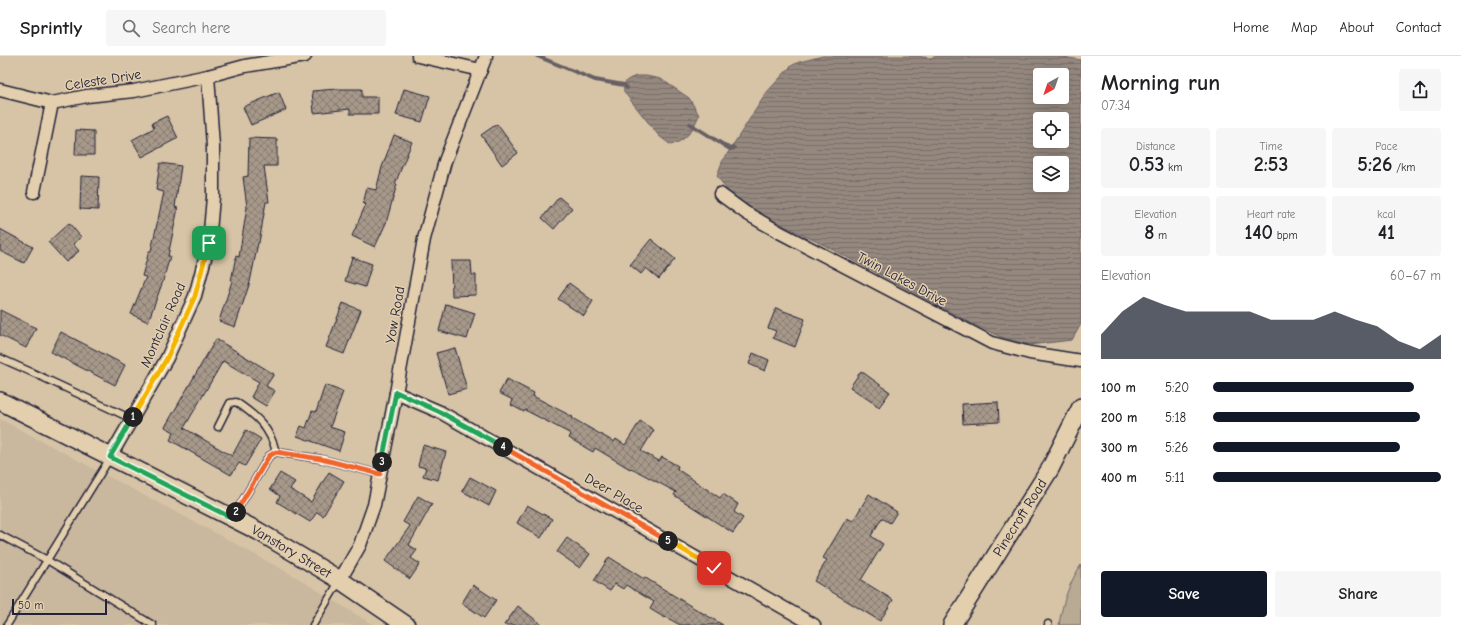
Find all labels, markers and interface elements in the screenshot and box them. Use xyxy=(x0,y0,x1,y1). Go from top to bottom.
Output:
search box xyxy=(106,10,386,46)
text: Sprintly xyxy=(20,17,82,39)
icon: search xyxy=(120,17,142,39)
text: Search here xyxy=(152,19,230,37)
text: Home xyxy=(1233,19,1269,36)
text: Map xyxy=(1291,19,1317,36)
text: About xyxy=(1339,19,1374,36)
text: Contact xyxy=(1396,19,1441,36)
street label: Celeste Drive xyxy=(64,66,142,94)
north arrow xyxy=(1033,68,1069,104)
map controls xyxy=(1033,68,1069,192)
button: share xyxy=(1399,69,1441,111)
text: Morning run xyxy=(1101,70,1220,96)
text: 07:34 xyxy=(1101,98,1130,113)
button: locate xyxy=(1033,112,1069,148)
text: Distance xyxy=(1136,140,1175,153)
text: Time xyxy=(1260,140,1282,153)
text: Pace xyxy=(1375,140,1397,153)
text: 0.53 xyxy=(1129,153,1164,176)
text: 2:53 xyxy=(1254,153,1288,176)
text: 5:26 xyxy=(1357,153,1392,176)
button: layers xyxy=(1033,156,1069,192)
text: km xyxy=(1164,161,1182,174)
text: /km xyxy=(1392,161,1415,174)
text: Elevation xyxy=(1135,208,1177,221)
text: Heart rate xyxy=(1247,208,1295,221)
text: kcal xyxy=(1377,208,1396,221)
text: 8 xyxy=(1144,221,1154,244)
text: 140 xyxy=(1245,221,1273,244)
text: 41 xyxy=(1378,221,1395,244)
pin xyxy=(192,226,226,260)
text: m xyxy=(1154,229,1167,242)
text: bpm xyxy=(1273,229,1297,242)
icon: arrive xyxy=(198,232,220,254)
street label: Twin Lakes Drive xyxy=(854,248,950,310)
text: Elevation xyxy=(1101,268,1151,283)
text: 60–67 m xyxy=(1390,268,1441,283)
street label: Montclair Road xyxy=(137,280,189,370)
street label: Yow Road xyxy=(382,285,408,345)
text: 100 m xyxy=(1101,380,1136,395)
text: 5:20 xyxy=(1165,380,1189,395)
pin: 1 xyxy=(123,407,143,427)
text: 1 xyxy=(131,410,135,423)
text: 200 m xyxy=(1101,410,1137,425)
text: 5:18 xyxy=(1165,410,1186,425)
pin: 4 xyxy=(493,437,513,457)
text: 4 xyxy=(500,440,506,453)
text: 300 m xyxy=(1101,440,1137,455)
text: 5:26 xyxy=(1165,440,1188,455)
pin: 3 xyxy=(372,452,392,472)
text: 3 xyxy=(379,455,385,468)
street label: Deer Place xyxy=(582,469,646,517)
text: 400 m xyxy=(1101,470,1137,485)
text: 5:11 xyxy=(1165,470,1185,485)
street label: Pinecroft Road xyxy=(989,476,1050,559)
pin: 2 xyxy=(226,502,246,522)
text: 2 xyxy=(233,505,239,518)
street label: Vanstory Street xyxy=(249,521,335,582)
pin: 5 xyxy=(658,531,678,551)
text: 5 xyxy=(665,534,671,547)
pin xyxy=(697,551,731,585)
icon: check xyxy=(703,557,725,579)
button: Save xyxy=(1101,571,1267,617)
button: Share xyxy=(1275,571,1441,617)
scale bar xyxy=(12,597,107,616)
text: 50 m xyxy=(18,599,43,612)

